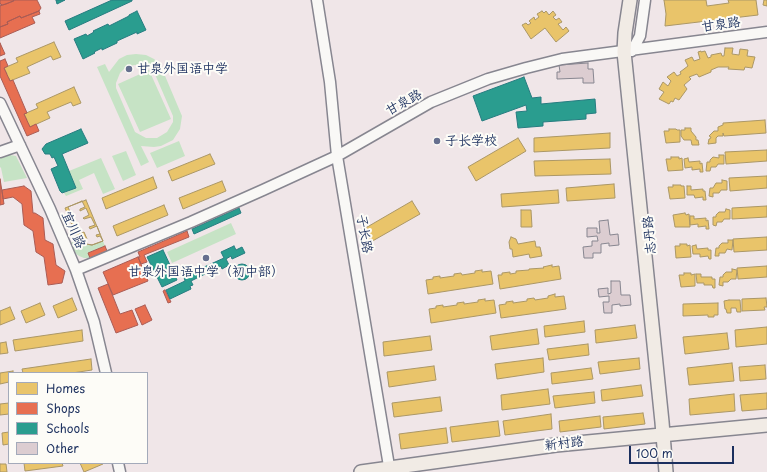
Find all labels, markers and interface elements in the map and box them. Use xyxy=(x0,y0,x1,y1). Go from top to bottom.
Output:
street label: 甘泉路 xyxy=(701,15,741,35)
place label: 甘泉外国语中学 xyxy=(137,61,228,77)
marker: 甘泉外国语中学 xyxy=(124,64,134,74)
street label: 甘泉路 xyxy=(383,87,425,119)
place label: 子长学校 xyxy=(445,133,497,149)
marker: 子长学校 xyxy=(432,136,442,146)
street label: 宜川路 xyxy=(58,209,88,251)
street label: 子长路 xyxy=(353,213,375,255)
street label: 志丹路 xyxy=(640,215,660,255)
marker: 甘泉外国语中学（初中部） xyxy=(201,253,211,263)
place label: 甘泉外国语中学（初中部） xyxy=(128,264,284,280)
legend xyxy=(8,372,148,464)
text: Homes xyxy=(46,379,85,397)
text: Shops xyxy=(46,399,80,417)
text: Schools xyxy=(46,419,89,437)
street label: 新村路 xyxy=(544,434,584,454)
scale bar xyxy=(631,438,736,464)
text: Other xyxy=(46,439,79,457)
text: 100 m xyxy=(636,444,673,462)

